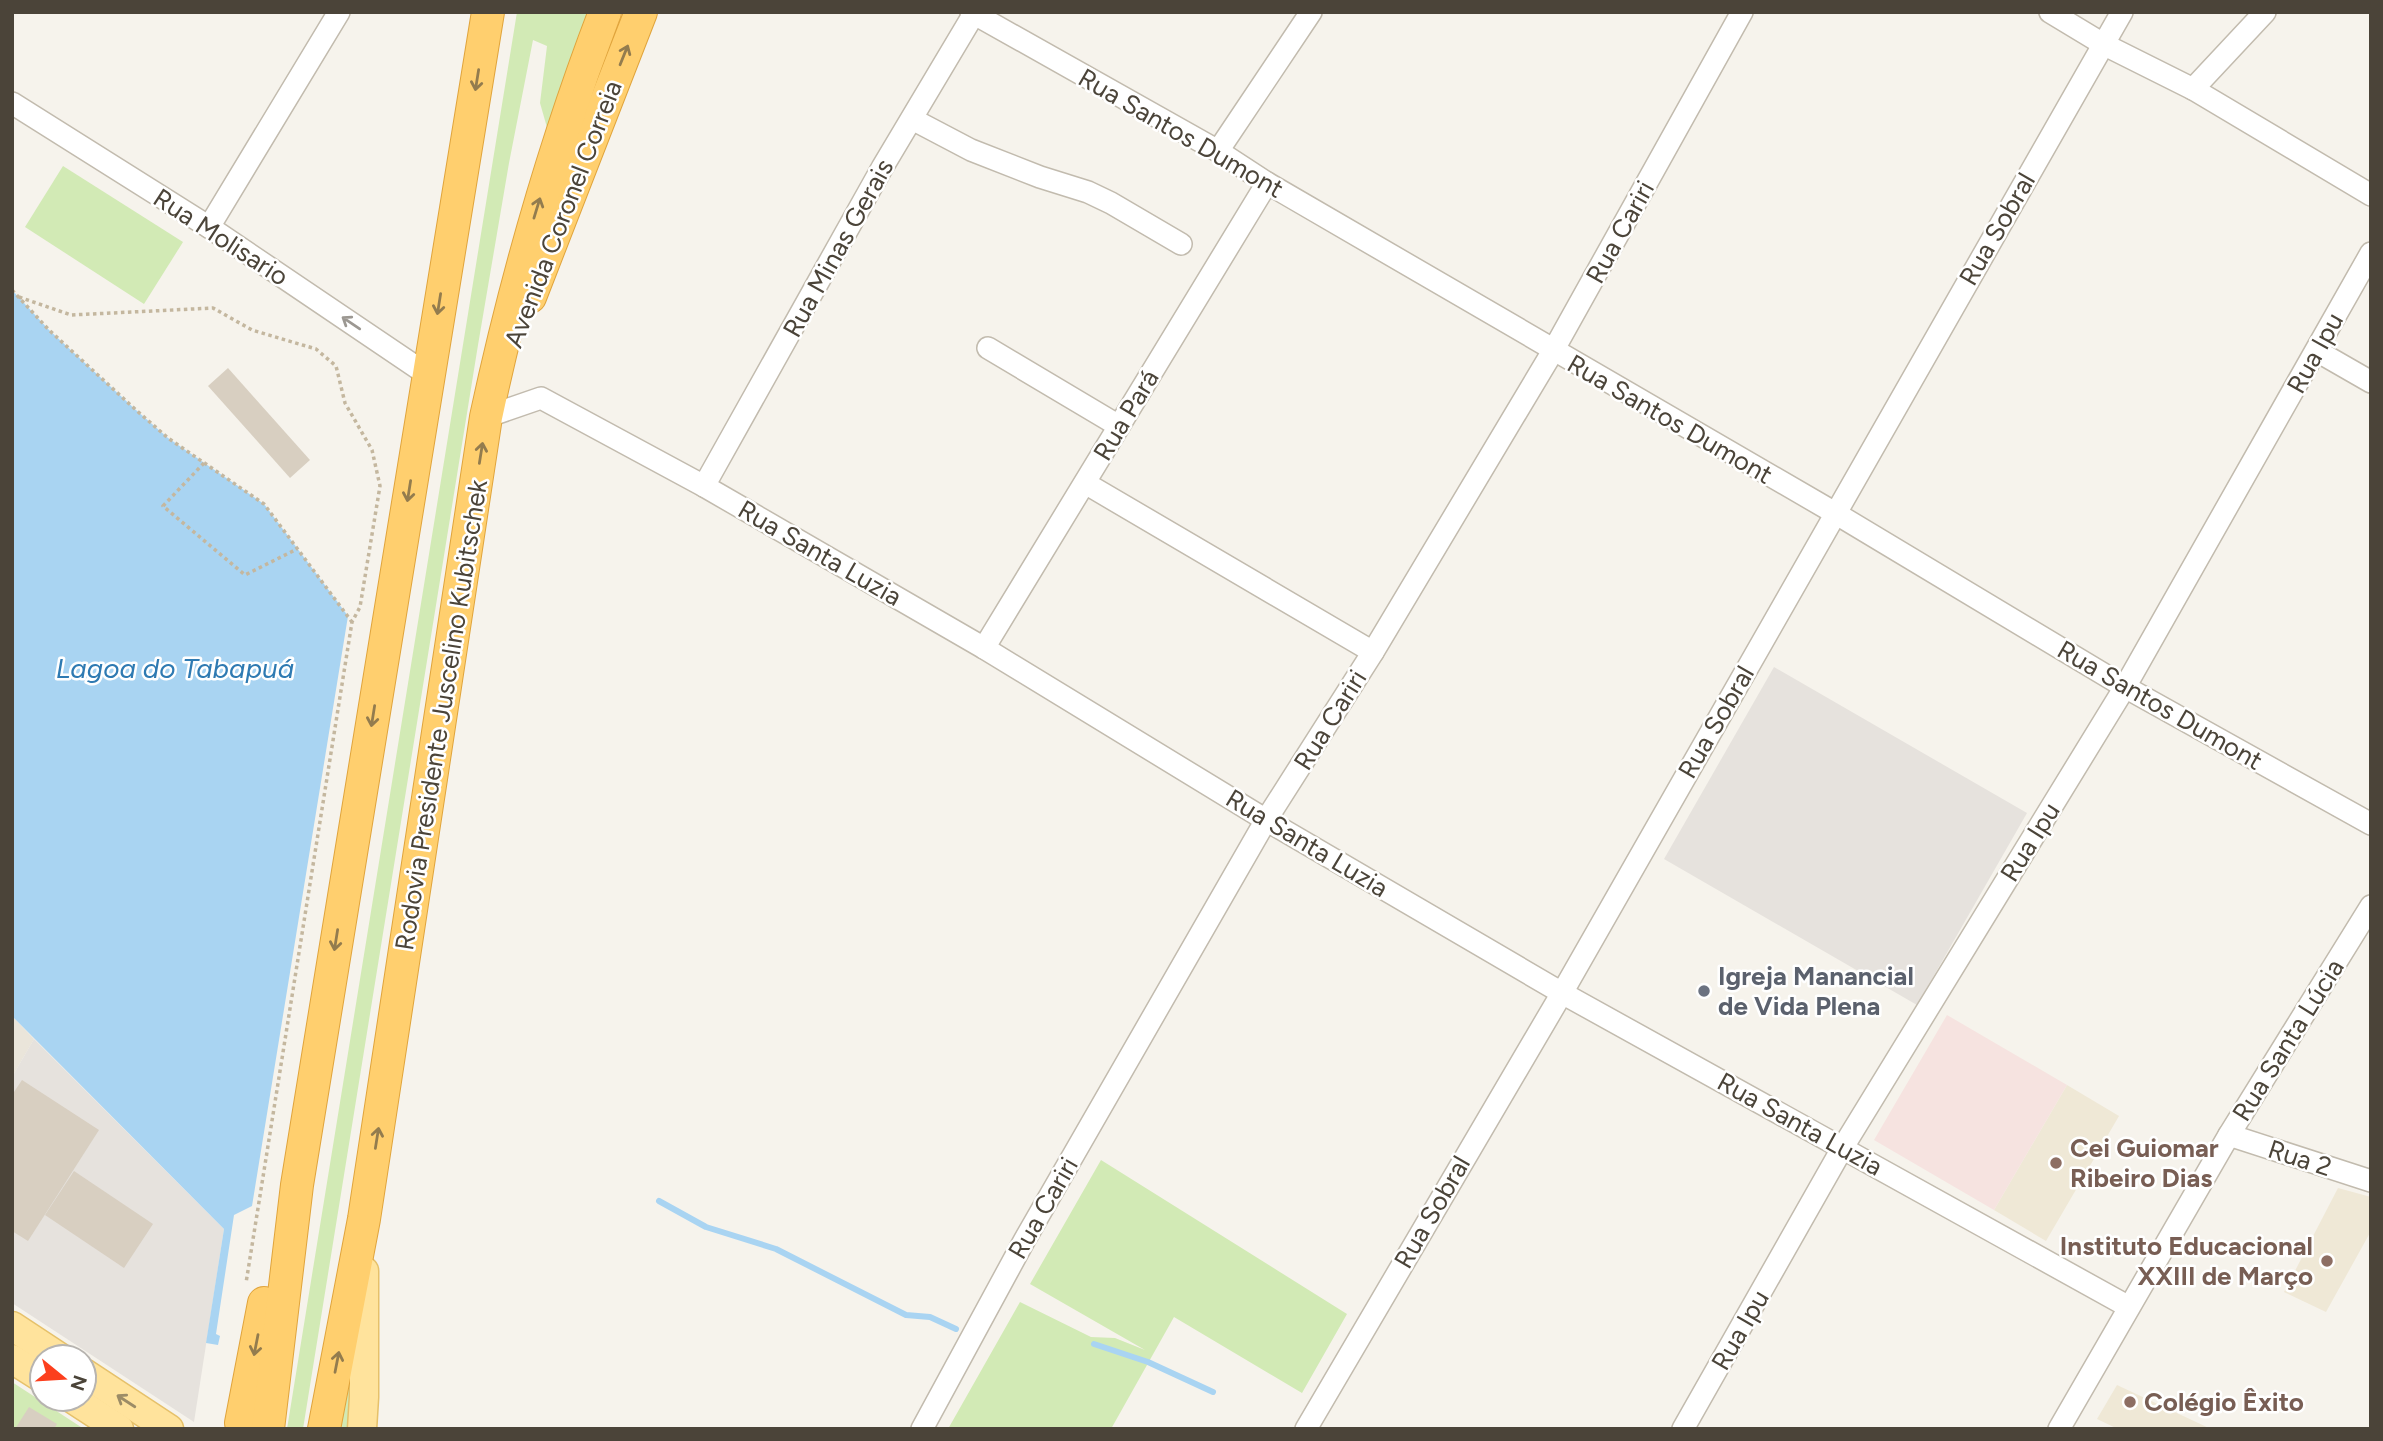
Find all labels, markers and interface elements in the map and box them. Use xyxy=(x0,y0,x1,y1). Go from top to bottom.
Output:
one-way arrow xyxy=(618,45,631,67)
street label: Rua Santos Dumont xyxy=(1073,61,1289,205)
one-way arrow xyxy=(470,68,483,90)
street label: Avenida Coronel Correia xyxy=(497,76,629,352)
street label: Rua Minas Gerais xyxy=(776,153,900,343)
street label: Rua Sobral xyxy=(1952,167,2042,291)
street label: Rua Cariri xyxy=(1579,175,1661,289)
street label: Rua Molisario xyxy=(147,181,295,293)
one-way arrow xyxy=(532,197,545,219)
one-way arrow xyxy=(432,292,445,315)
street label: Rua Ipu xyxy=(2280,307,2350,399)
one-way arrow xyxy=(342,316,361,330)
street label: Rua Santos Dumont xyxy=(1562,347,1778,491)
street label: Rua Pará xyxy=(1086,364,1166,466)
one-way arrow xyxy=(475,442,488,465)
street label: Rodovia Presidente Juscelino Kubitschek xyxy=(388,477,494,953)
one-way arrow xyxy=(402,479,415,502)
street label: Rua Santa Luzia xyxy=(732,493,908,613)
street label: Rua Santos Dumont xyxy=(2052,633,2268,777)
water label: Lagoa do Tabapuá xyxy=(56,651,294,685)
street label: Rua Sobral xyxy=(1671,660,1761,784)
street label: Rua Cariri xyxy=(1287,664,1373,776)
one-way arrow xyxy=(366,704,379,727)
street label: Rua Santa Luzia xyxy=(1220,782,1394,904)
street label: Rua Ipu xyxy=(1993,796,2067,888)
one-way arrow xyxy=(329,928,342,951)
street label: Rua Santa Lúcia xyxy=(2225,953,2351,1127)
place label: Igreja Manancial de Vida Plena xyxy=(1718,960,1914,1022)
marker: Igreja Manancial de Vida Plena xyxy=(1696,983,1712,999)
street label: Rua Santa Luzia xyxy=(1712,1065,1888,1183)
one-way arrow xyxy=(371,1127,384,1150)
place label: Cei Guiomar Ribeiro Dias xyxy=(2070,1132,2219,1194)
street label: Rua 2 xyxy=(2264,1133,2336,1183)
street label: Rua Sobral xyxy=(1387,1150,1477,1274)
street label: Rua Cariri xyxy=(1001,1151,1085,1265)
marker: Cei Guiomar Ribeiro Dias xyxy=(2048,1155,2064,1171)
place label: Instituto Educacional XXIII de Março xyxy=(2060,1230,2313,1292)
marker: Instituto Educacional XXIII de Março xyxy=(2319,1253,2335,1269)
street label: Rua Ipu xyxy=(1704,1284,1776,1376)
one-way arrow xyxy=(248,1333,262,1356)
north arrow xyxy=(28,1343,98,1413)
one-way arrow xyxy=(330,1351,344,1374)
text: N xyxy=(65,1373,92,1394)
place label: Colégio Êxito xyxy=(2144,1386,2304,1418)
one-way arrow xyxy=(117,1394,137,1408)
marker: Colégio Êxito xyxy=(2122,1394,2138,1410)

